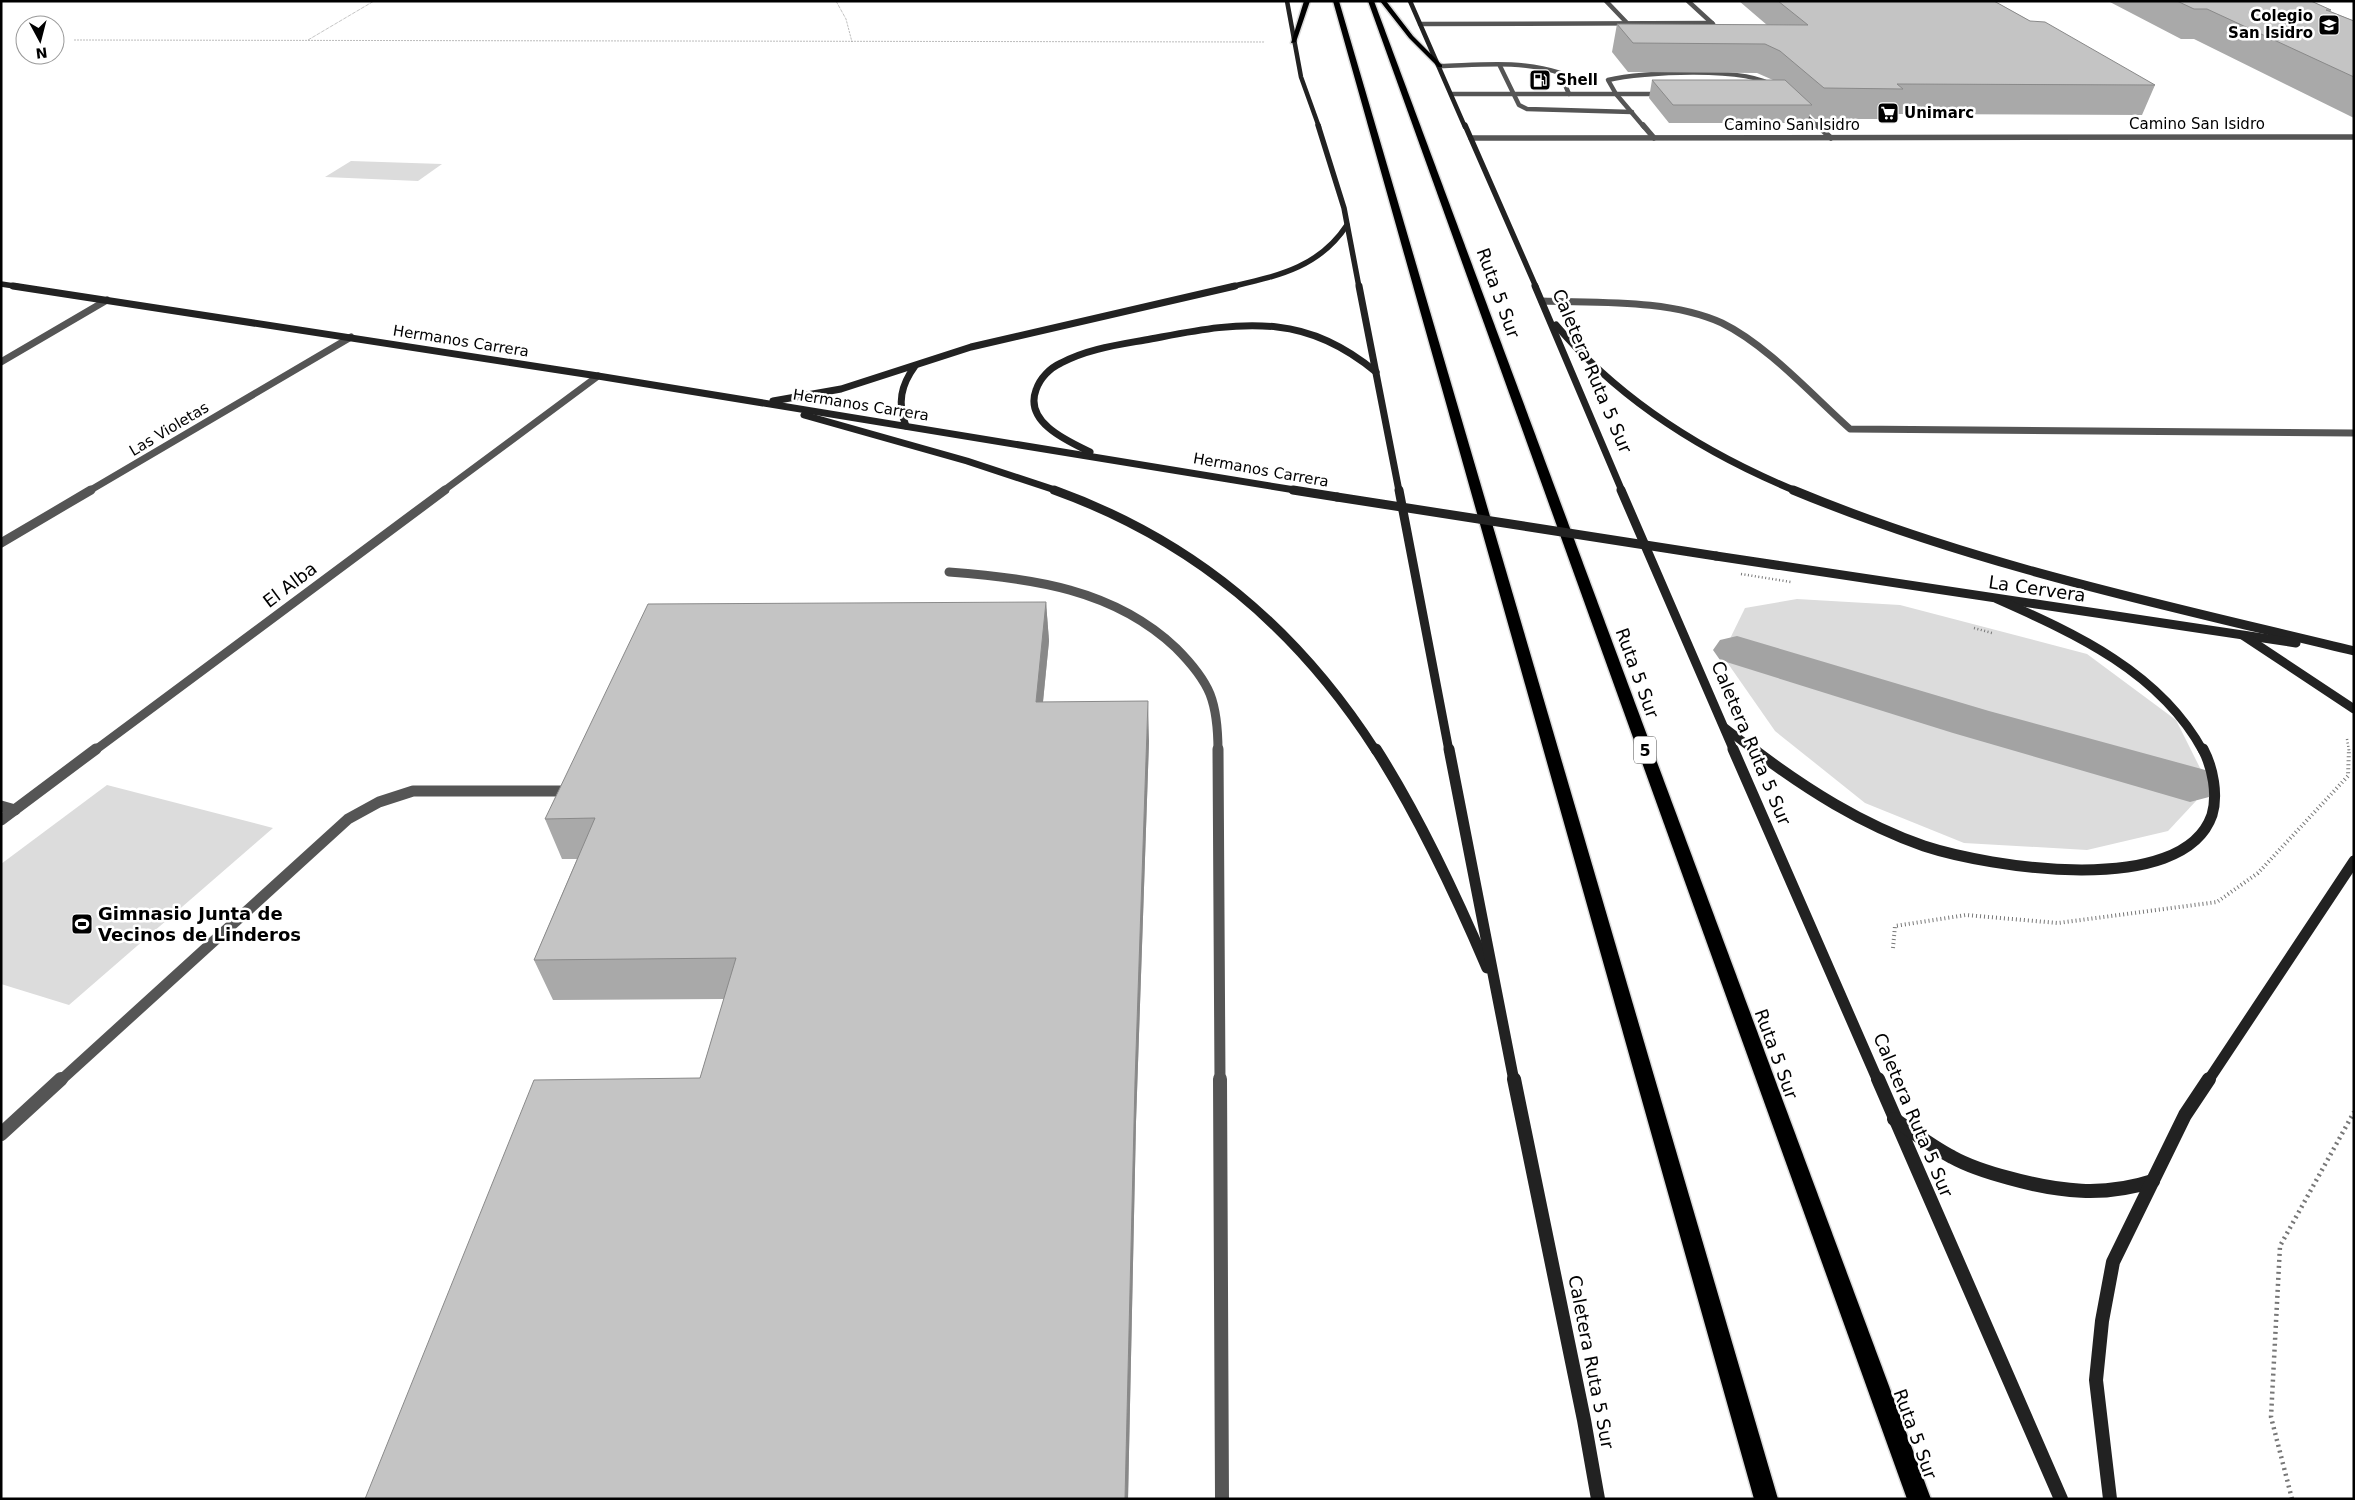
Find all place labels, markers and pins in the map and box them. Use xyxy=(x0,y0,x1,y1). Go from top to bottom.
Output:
place label: Colegio San Isidro xyxy=(2228,7,2313,42)
school or university icon: Colegio San Isidro xyxy=(2317,13,2341,37)
fuel station icon: Shell xyxy=(1528,68,1552,92)
place label: Shell xyxy=(1556,71,1598,89)
supermarket icon: Unimarc xyxy=(1876,101,1900,125)
place label: Unimarc xyxy=(1904,104,1974,122)
place label: Gimnasio Junta de Vecinos de Linderos xyxy=(98,903,301,945)
sports icon: Gimnasio Junta de Vecinos de Linderos xyxy=(70,912,94,936)

